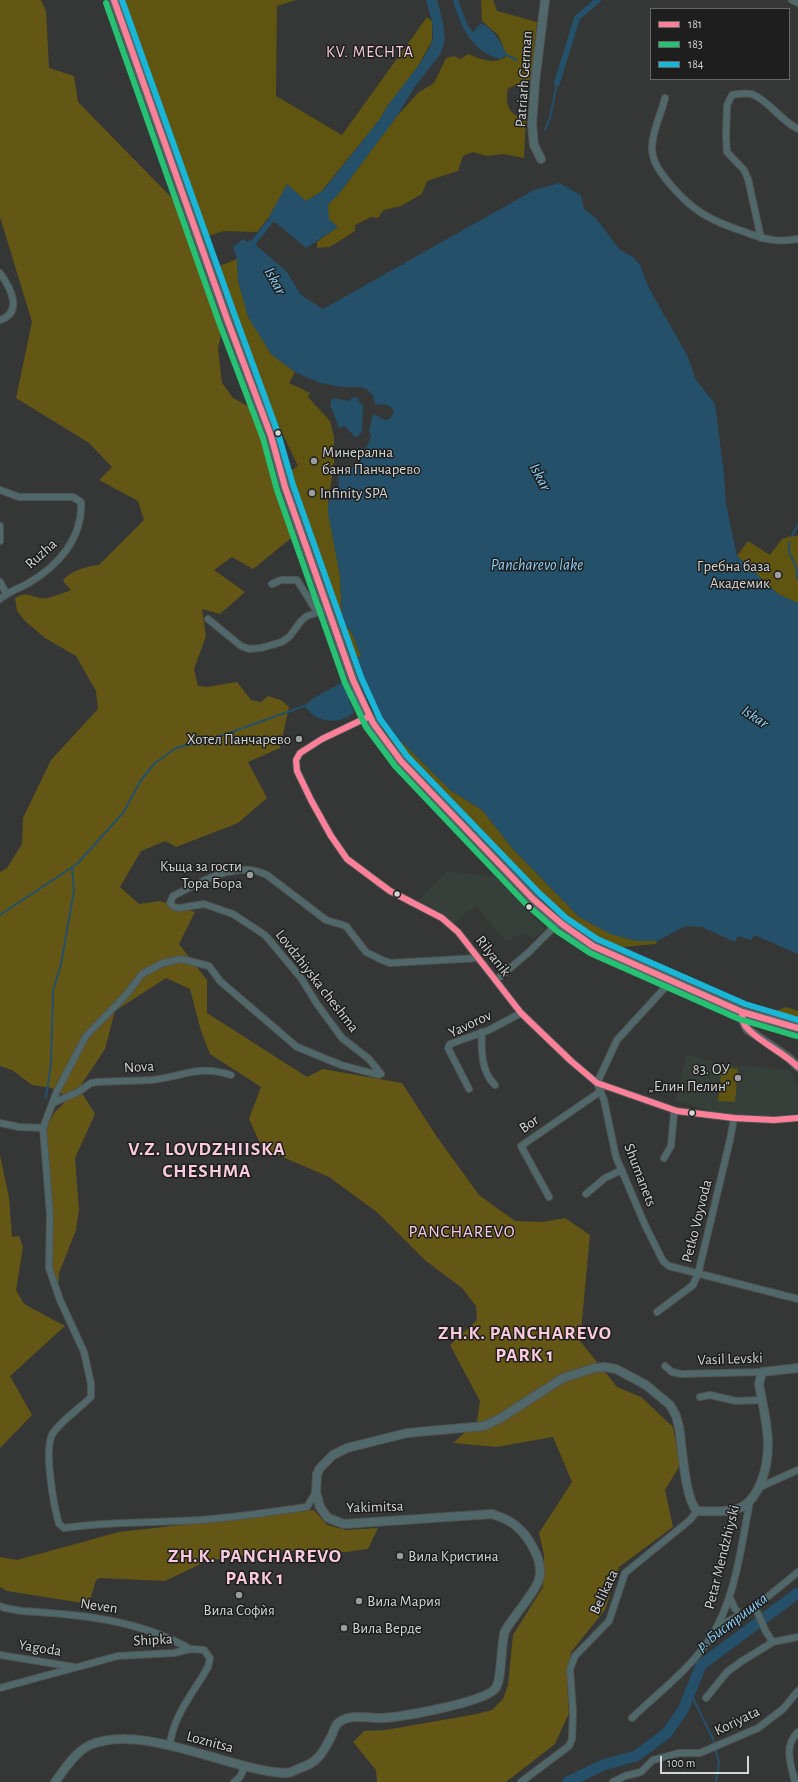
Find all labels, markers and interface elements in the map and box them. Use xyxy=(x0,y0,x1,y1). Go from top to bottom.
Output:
legend xyxy=(650,8,790,80)
text: 181 xyxy=(688,18,702,30)
street label: Patriarh German xyxy=(512,30,536,128)
text: 183 xyxy=(688,38,703,50)
district label: KV. MECHTA xyxy=(326,42,414,62)
text: 184 xyxy=(688,58,704,70)
water label: Iskar xyxy=(260,264,290,298)
unlabelled marker xyxy=(273,428,283,438)
place label: Минерална баня Панчарево xyxy=(322,443,420,478)
marker: Минерална баня Панчарево xyxy=(309,456,319,466)
water label: Iskar xyxy=(525,460,555,494)
place label: Infinity SPA xyxy=(320,484,388,502)
marker: Infinity SPA xyxy=(307,488,317,498)
street label: Ruzha xyxy=(21,535,61,573)
water label: Pancharevo lake xyxy=(491,555,583,575)
place label: Гребна база Академик xyxy=(697,557,770,592)
marker: Гребна база Академик xyxy=(773,570,783,580)
water label: Iskar xyxy=(738,701,772,733)
place label: Хотел Панчарево xyxy=(187,730,291,748)
marker: Хотел Панчарево xyxy=(294,734,304,744)
place label: Къща за гости Тора Бора xyxy=(160,857,242,892)
marker: Къща за гости Тора Бора xyxy=(245,870,255,880)
unlabelled marker xyxy=(392,889,402,899)
unlabelled marker xyxy=(524,902,534,912)
street label: Lovdzhiyska cheshma xyxy=(271,926,363,1036)
street label: Rilyanik xyxy=(472,932,514,980)
street label: Yavorov xyxy=(446,1006,494,1042)
street label: Nova xyxy=(123,1057,155,1077)
place label: 83. ОУ „Елин Пелин“ xyxy=(648,1060,730,1095)
marker: 83. ОУ „Елин Пелин“ xyxy=(733,1073,743,1083)
unlabelled marker xyxy=(687,1108,697,1118)
street label: Bor xyxy=(516,1111,542,1137)
district label: V.Z. LOVDZHIISKA CHESHMA xyxy=(128,1138,286,1182)
street label: Shumanets xyxy=(620,1141,660,1209)
street label: Petko Voyvoda xyxy=(678,1178,716,1264)
district label: PANCHAREVO xyxy=(408,1222,516,1242)
district label: ZH.K. PANCHAREVO PARK 1 xyxy=(438,1322,612,1366)
street label: Vasil Levski xyxy=(697,1349,763,1369)
street label: Yakimitsa xyxy=(346,1497,404,1517)
street label: Petar Mendzhiyski xyxy=(700,1503,744,1611)
district label: ZH.K. PANCHAREVO PARK 1 xyxy=(168,1545,342,1589)
place label: Вила Кристина xyxy=(408,1547,499,1565)
marker: Вила Кристина xyxy=(395,1551,405,1561)
street label: Belikata xyxy=(586,1567,622,1617)
water label: р. Бистришка xyxy=(693,1589,771,1655)
marker: Вила Софѝя xyxy=(234,1590,244,1600)
place label: Вила Мария xyxy=(367,1592,441,1610)
street label: Neven xyxy=(79,1594,119,1618)
marker: Вила Мария xyxy=(354,1596,364,1606)
place label: Вила Софѝя xyxy=(203,1601,275,1619)
place label: Вила Верде xyxy=(352,1619,422,1637)
marker: Вила Верде xyxy=(339,1623,349,1633)
street label: Shipka xyxy=(133,1630,173,1650)
street label: Yagoda xyxy=(17,1636,63,1660)
street label: Koriyata xyxy=(711,1702,763,1740)
street label: Loznitsa xyxy=(184,1727,236,1757)
scale bar xyxy=(662,1748,751,1774)
text: 100 m xyxy=(667,1757,695,1769)

